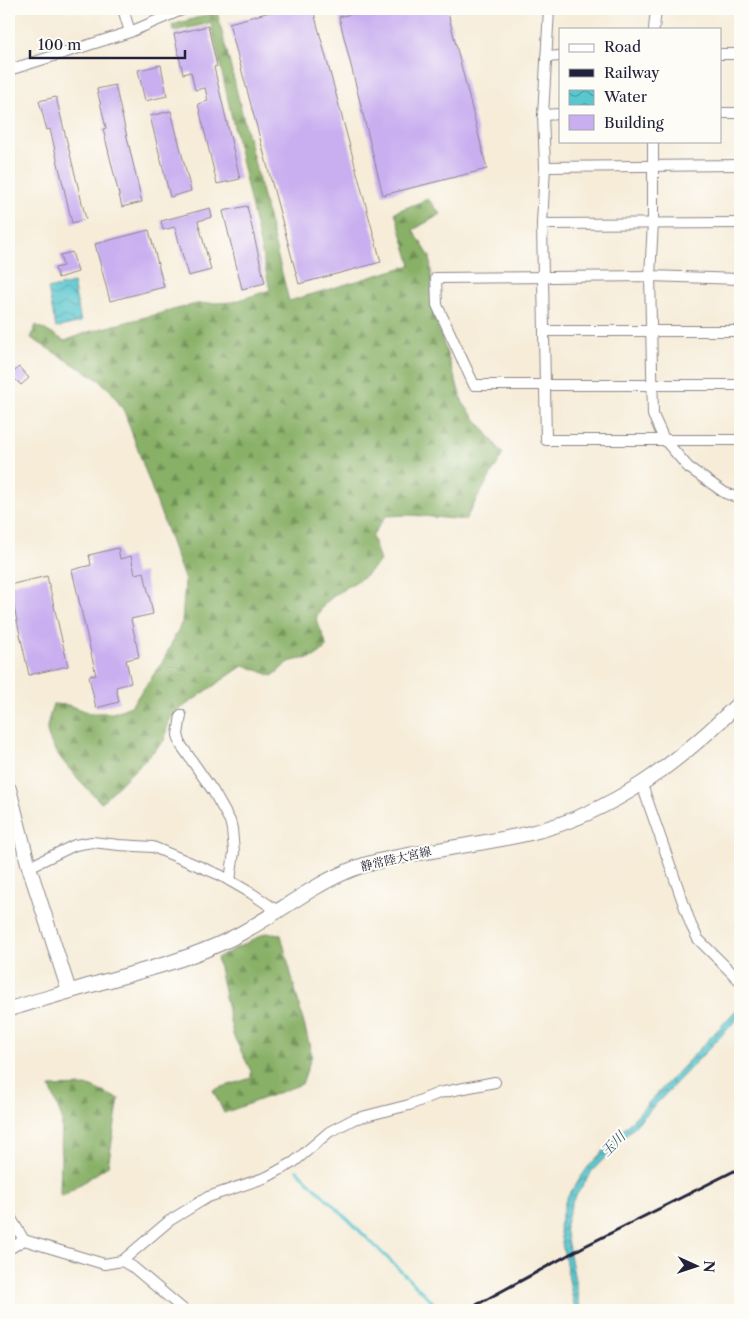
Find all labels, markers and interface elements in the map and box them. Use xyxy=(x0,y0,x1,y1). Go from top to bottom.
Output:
scale bar xyxy=(30,28,185,60)
legend xyxy=(559,28,722,142)
text: 100 m xyxy=(38,35,81,54)
text: Road xyxy=(604,37,641,56)
text: Railway xyxy=(604,63,660,82)
text: Water xyxy=(603,87,648,106)
text: Building xyxy=(604,113,664,132)
street label: 静常陸大宮線 xyxy=(359,843,433,874)
water label: 玉川 xyxy=(597,1126,631,1160)
north arrow xyxy=(672,1242,722,1292)
text: N xyxy=(700,1260,718,1273)

